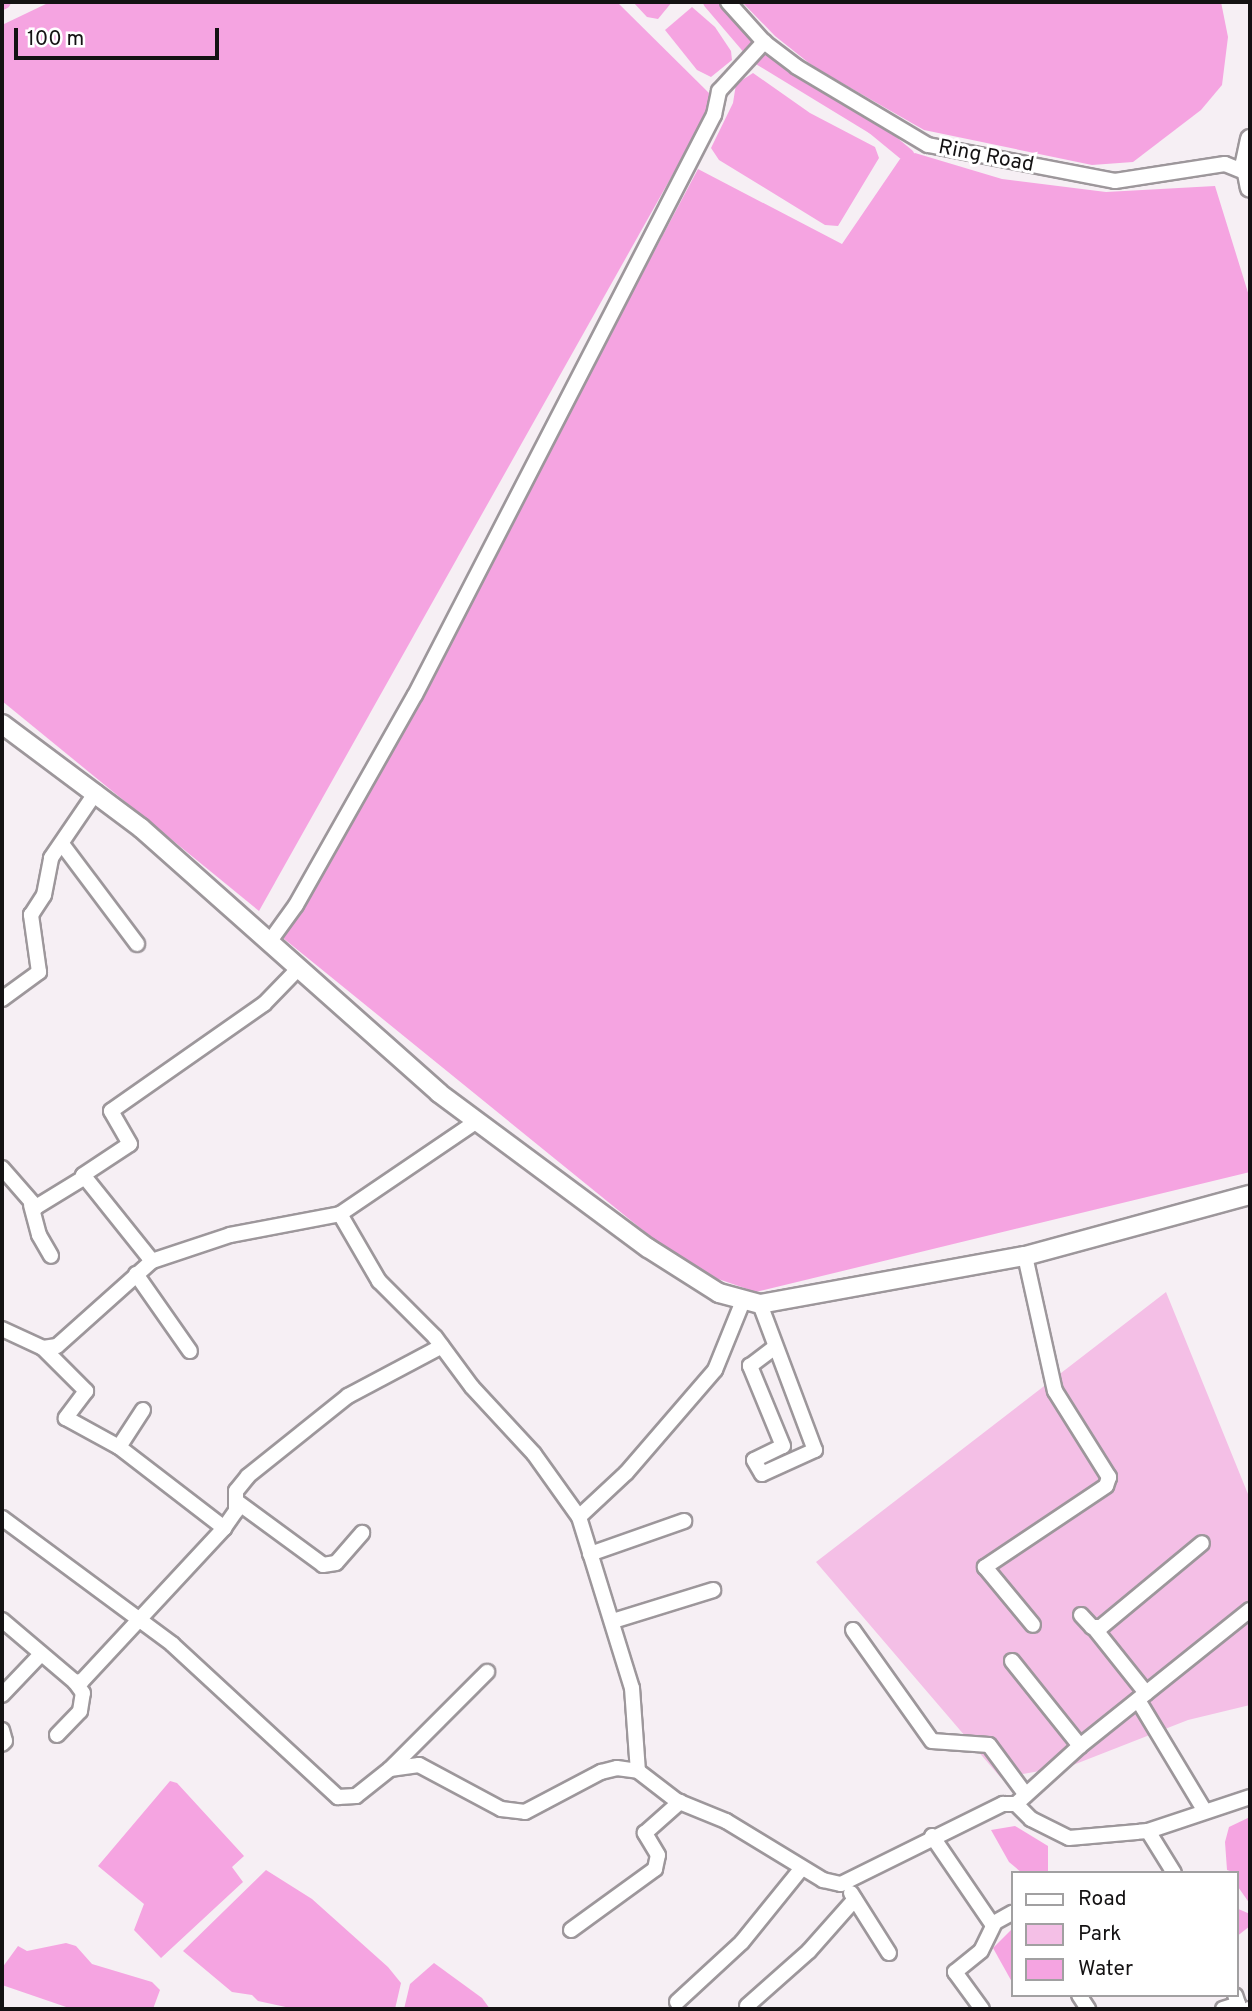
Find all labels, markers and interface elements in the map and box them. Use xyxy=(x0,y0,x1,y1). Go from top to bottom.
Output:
scale bar xyxy=(18,14,222,58)
text: 100 m xyxy=(27,26,84,53)
street label: Ring Road xyxy=(936,135,1036,179)
legend xyxy=(1010,1871,1238,1997)
text: Road xyxy=(1078,1886,1127,1913)
text: Park xyxy=(1078,1921,1121,1948)
text: Water xyxy=(1078,1956,1133,1983)

